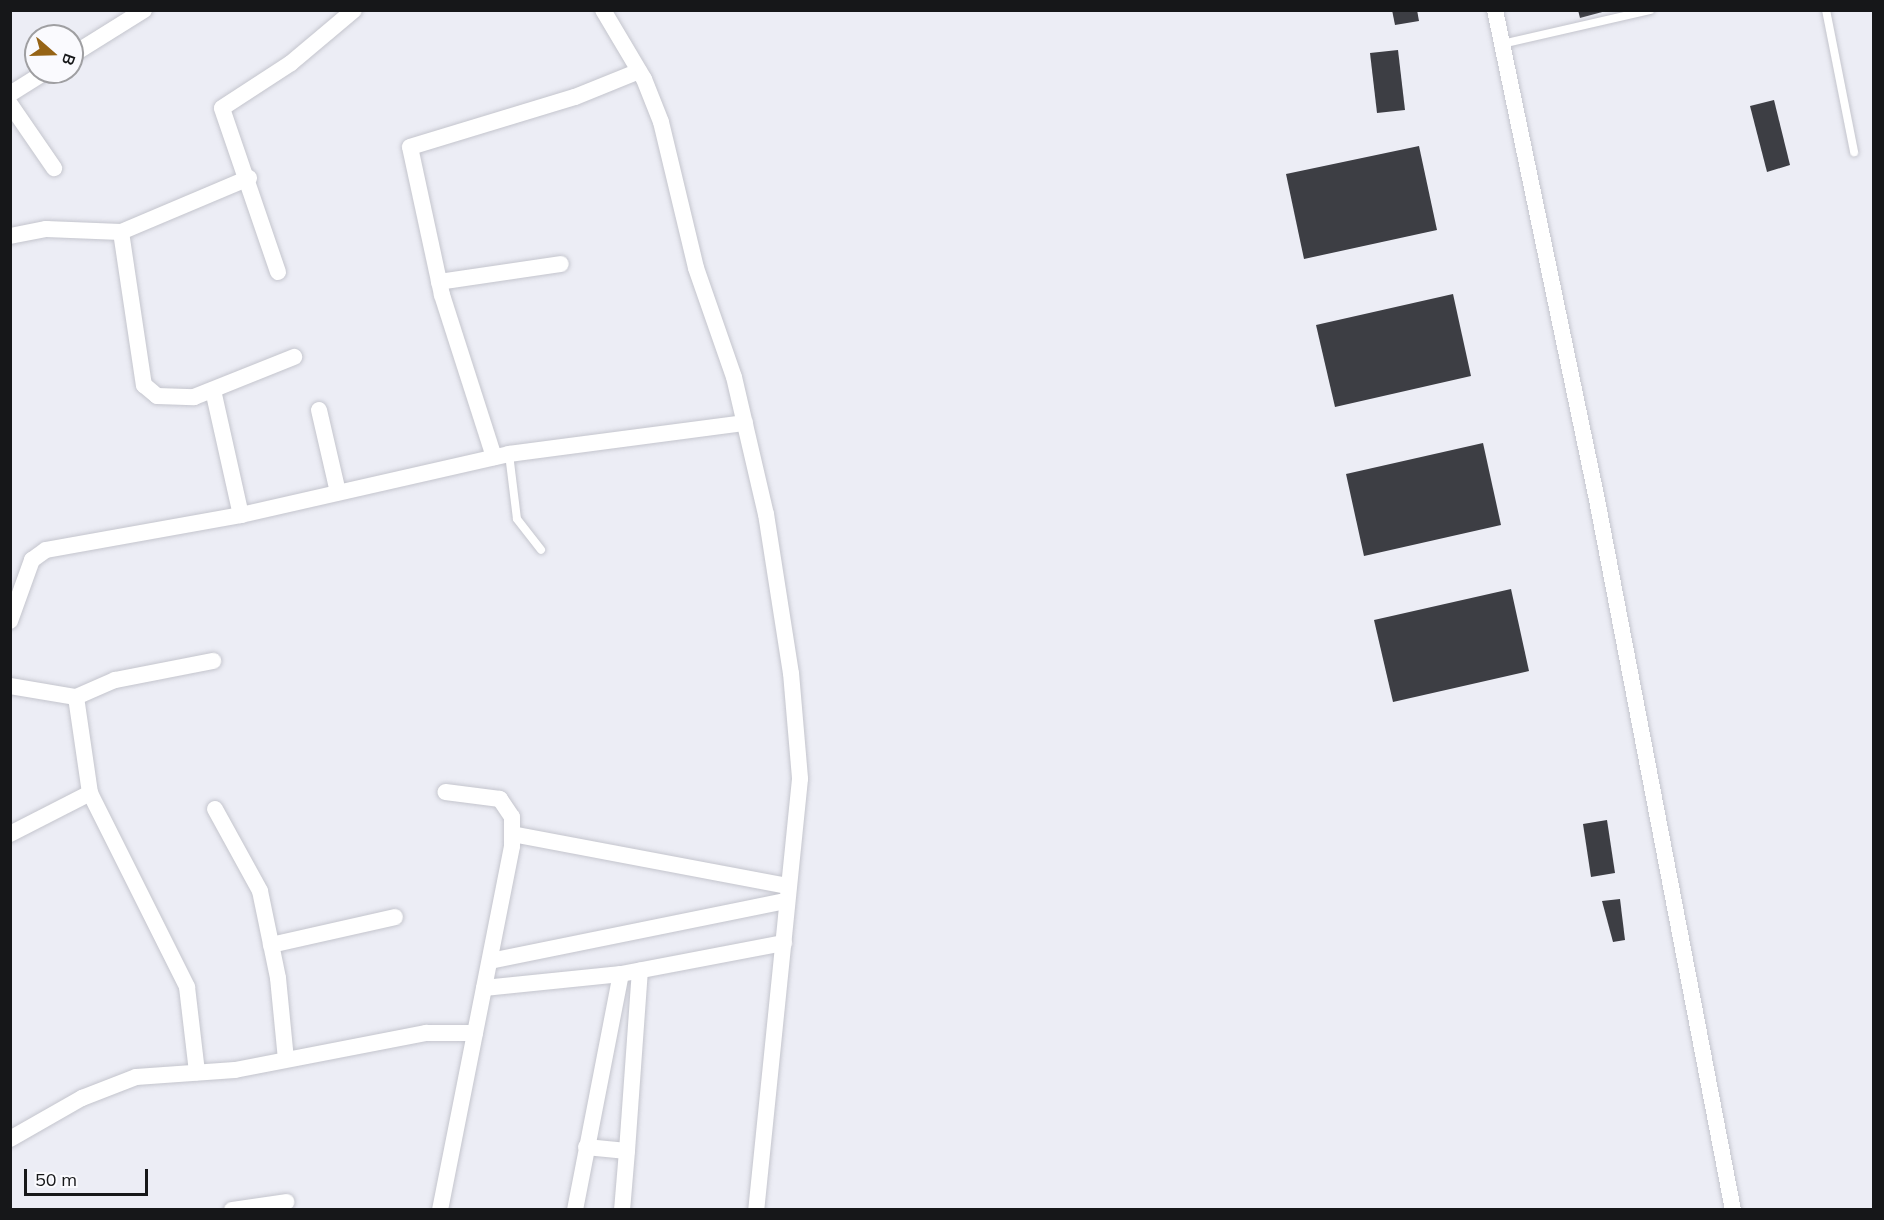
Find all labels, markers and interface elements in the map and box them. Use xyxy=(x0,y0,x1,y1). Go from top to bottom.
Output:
north arrow xyxy=(24,24,84,84)
text: B xyxy=(58,51,80,68)
scale bar xyxy=(27,1157,152,1195)
text: 50 m xyxy=(35,1168,77,1191)

